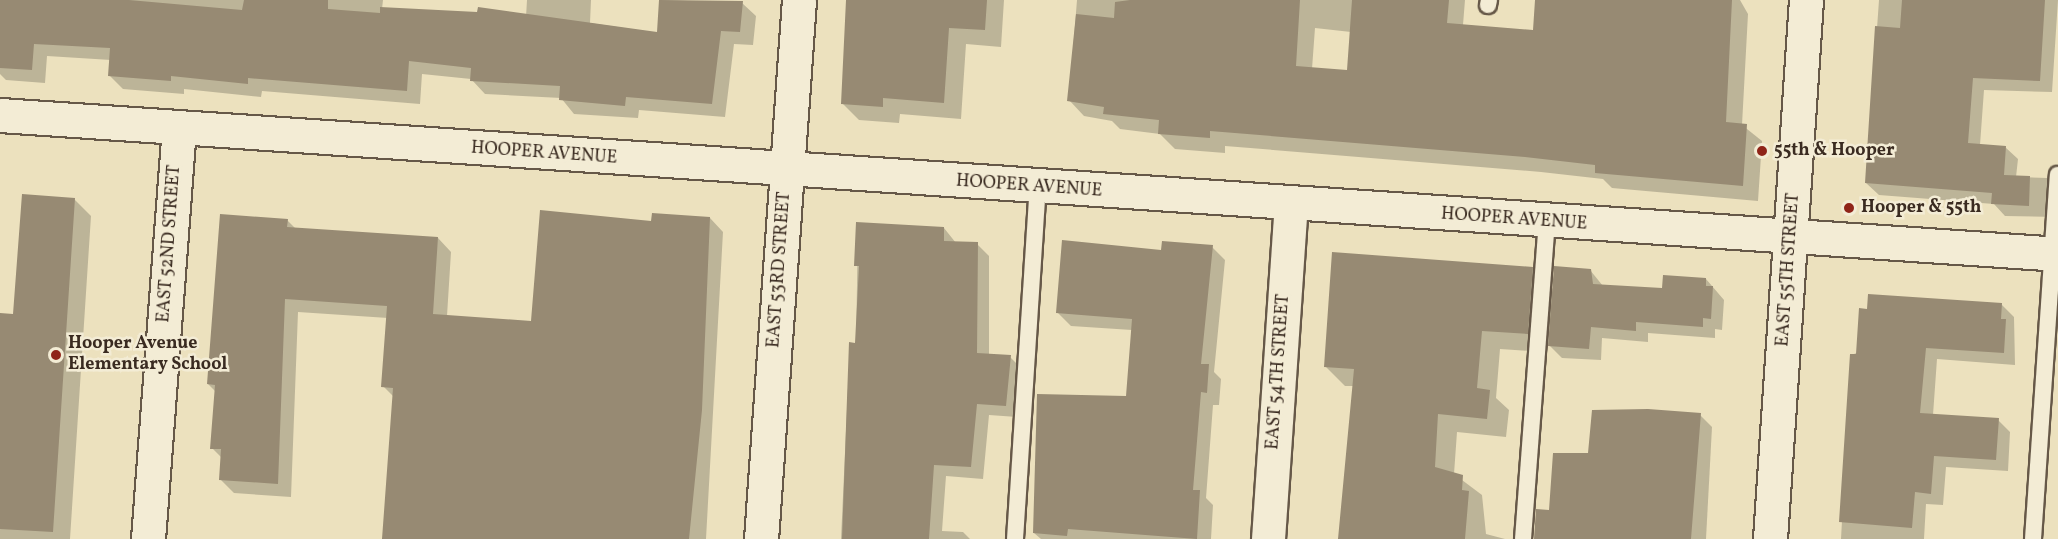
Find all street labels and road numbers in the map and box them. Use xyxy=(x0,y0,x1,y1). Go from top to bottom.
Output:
street label: HOOPER AVENUE xyxy=(470,138,618,170)
street label: EAST 52ND STREET xyxy=(154,164,186,324)
street label: HOOPER AVENUE xyxy=(955,171,1103,203)
street label: EAST 53RD STREET xyxy=(764,191,796,349)
street label: EAST 55TH STREET xyxy=(1773,192,1805,348)
street label: HOOPER AVENUE xyxy=(1440,204,1588,236)
street label: EAST 54TH STREET xyxy=(1263,293,1295,451)

